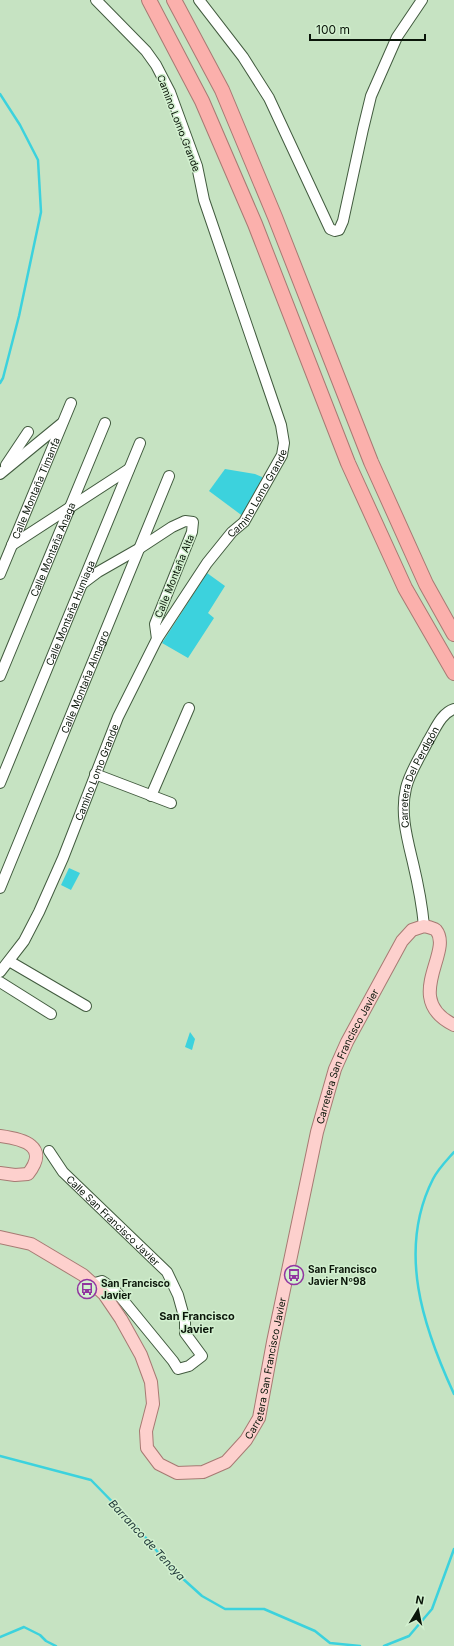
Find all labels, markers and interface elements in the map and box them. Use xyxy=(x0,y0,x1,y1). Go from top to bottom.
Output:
scale bar xyxy=(310,16,425,42)
text: 100 m xyxy=(316,22,350,37)
street label: Camino Lomo Grande xyxy=(155,73,203,173)
street label: Calle Montaña Timanfa xyxy=(9,435,62,541)
street label: Camino Lomo Grande xyxy=(224,448,289,539)
street label: Calle Montaña Anaga xyxy=(28,501,77,598)
street label: Calle Montaña Alta xyxy=(152,532,196,620)
street label: Calle Montaña Humiaga xyxy=(43,558,97,667)
street label: Calle Montaña Almagro xyxy=(58,628,111,735)
street label: Camino Lomo Grande xyxy=(72,722,121,822)
street label: Carretera Del Perdigón xyxy=(398,724,441,829)
street label: Carretera San Francisco Javier xyxy=(314,986,381,1125)
street label: Calle San Francisco Javier xyxy=(64,1173,163,1268)
place label: San Francisco Javier Nº98 xyxy=(308,1263,377,1287)
bus stop icon: San Francisco Javier Nº98 xyxy=(283,1264,305,1286)
place label: San Francisco Javier xyxy=(101,1277,170,1301)
bus stop icon: San Francisco Javier xyxy=(76,1278,98,1300)
street label: Carretera San Francisco Javier xyxy=(242,1296,288,1441)
district label: San Francisco Javier xyxy=(159,1309,235,1336)
water label: Barranco de Tenoya xyxy=(106,1497,188,1584)
north arrow xyxy=(398,1590,438,1630)
text: N xyxy=(414,1593,425,1608)

